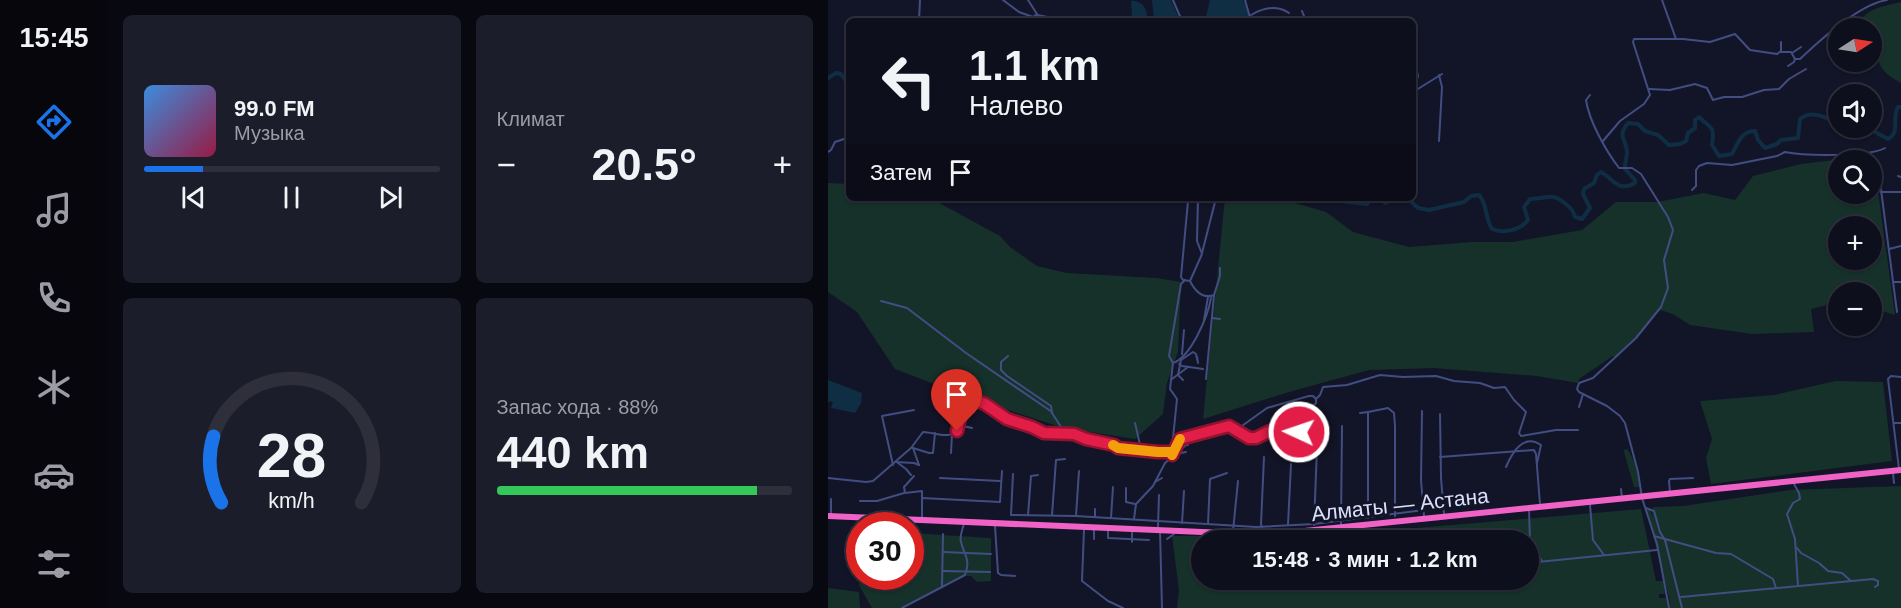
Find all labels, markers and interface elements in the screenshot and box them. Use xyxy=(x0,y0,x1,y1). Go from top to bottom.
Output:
north arrow xyxy=(1828,18,1882,72)
map controls xyxy=(1828,18,1882,336)
text: 15:45 xyxy=(19,23,89,53)
icon: left xyxy=(870,42,948,120)
text: 1.1 km xyxy=(969,42,1100,89)
button: sound xyxy=(1828,84,1882,138)
text: Налево xyxy=(969,91,1063,121)
text: 99.0 FM xyxy=(234,96,315,121)
icon: directions xyxy=(33,101,75,143)
text: Климат xyxy=(497,108,565,130)
text: Музыка xyxy=(234,122,305,144)
text: 20.5° xyxy=(591,139,697,190)
text: − xyxy=(497,146,516,183)
text: + xyxy=(773,146,792,183)
button: search xyxy=(1828,150,1882,204)
icon: arrive xyxy=(944,156,977,189)
text: Затем xyxy=(870,160,932,185)
icon: previous xyxy=(177,181,210,214)
icon: pause xyxy=(275,181,308,214)
icon: next xyxy=(374,181,407,214)
icon: music xyxy=(33,189,75,231)
button: + xyxy=(1828,216,1882,270)
icon: phone xyxy=(33,277,75,319)
button: − xyxy=(1828,282,1882,336)
icon: climate xyxy=(33,366,75,408)
pin xyxy=(931,369,982,431)
icon: arrive xyxy=(940,378,973,411)
text: Запас хода · 88% xyxy=(497,396,658,418)
position arrow xyxy=(1267,400,1331,464)
text: 28 xyxy=(257,421,326,490)
text: 440 km xyxy=(497,427,649,478)
icon: car xyxy=(33,454,75,496)
street label: Алматы — Астана xyxy=(1310,484,1490,525)
text: km/h xyxy=(269,489,315,513)
speed limit sign: 30 xyxy=(846,512,924,590)
icon: filters xyxy=(33,543,75,585)
text: 15:48 · 3 мин · 1.2 km xyxy=(1252,547,1478,572)

